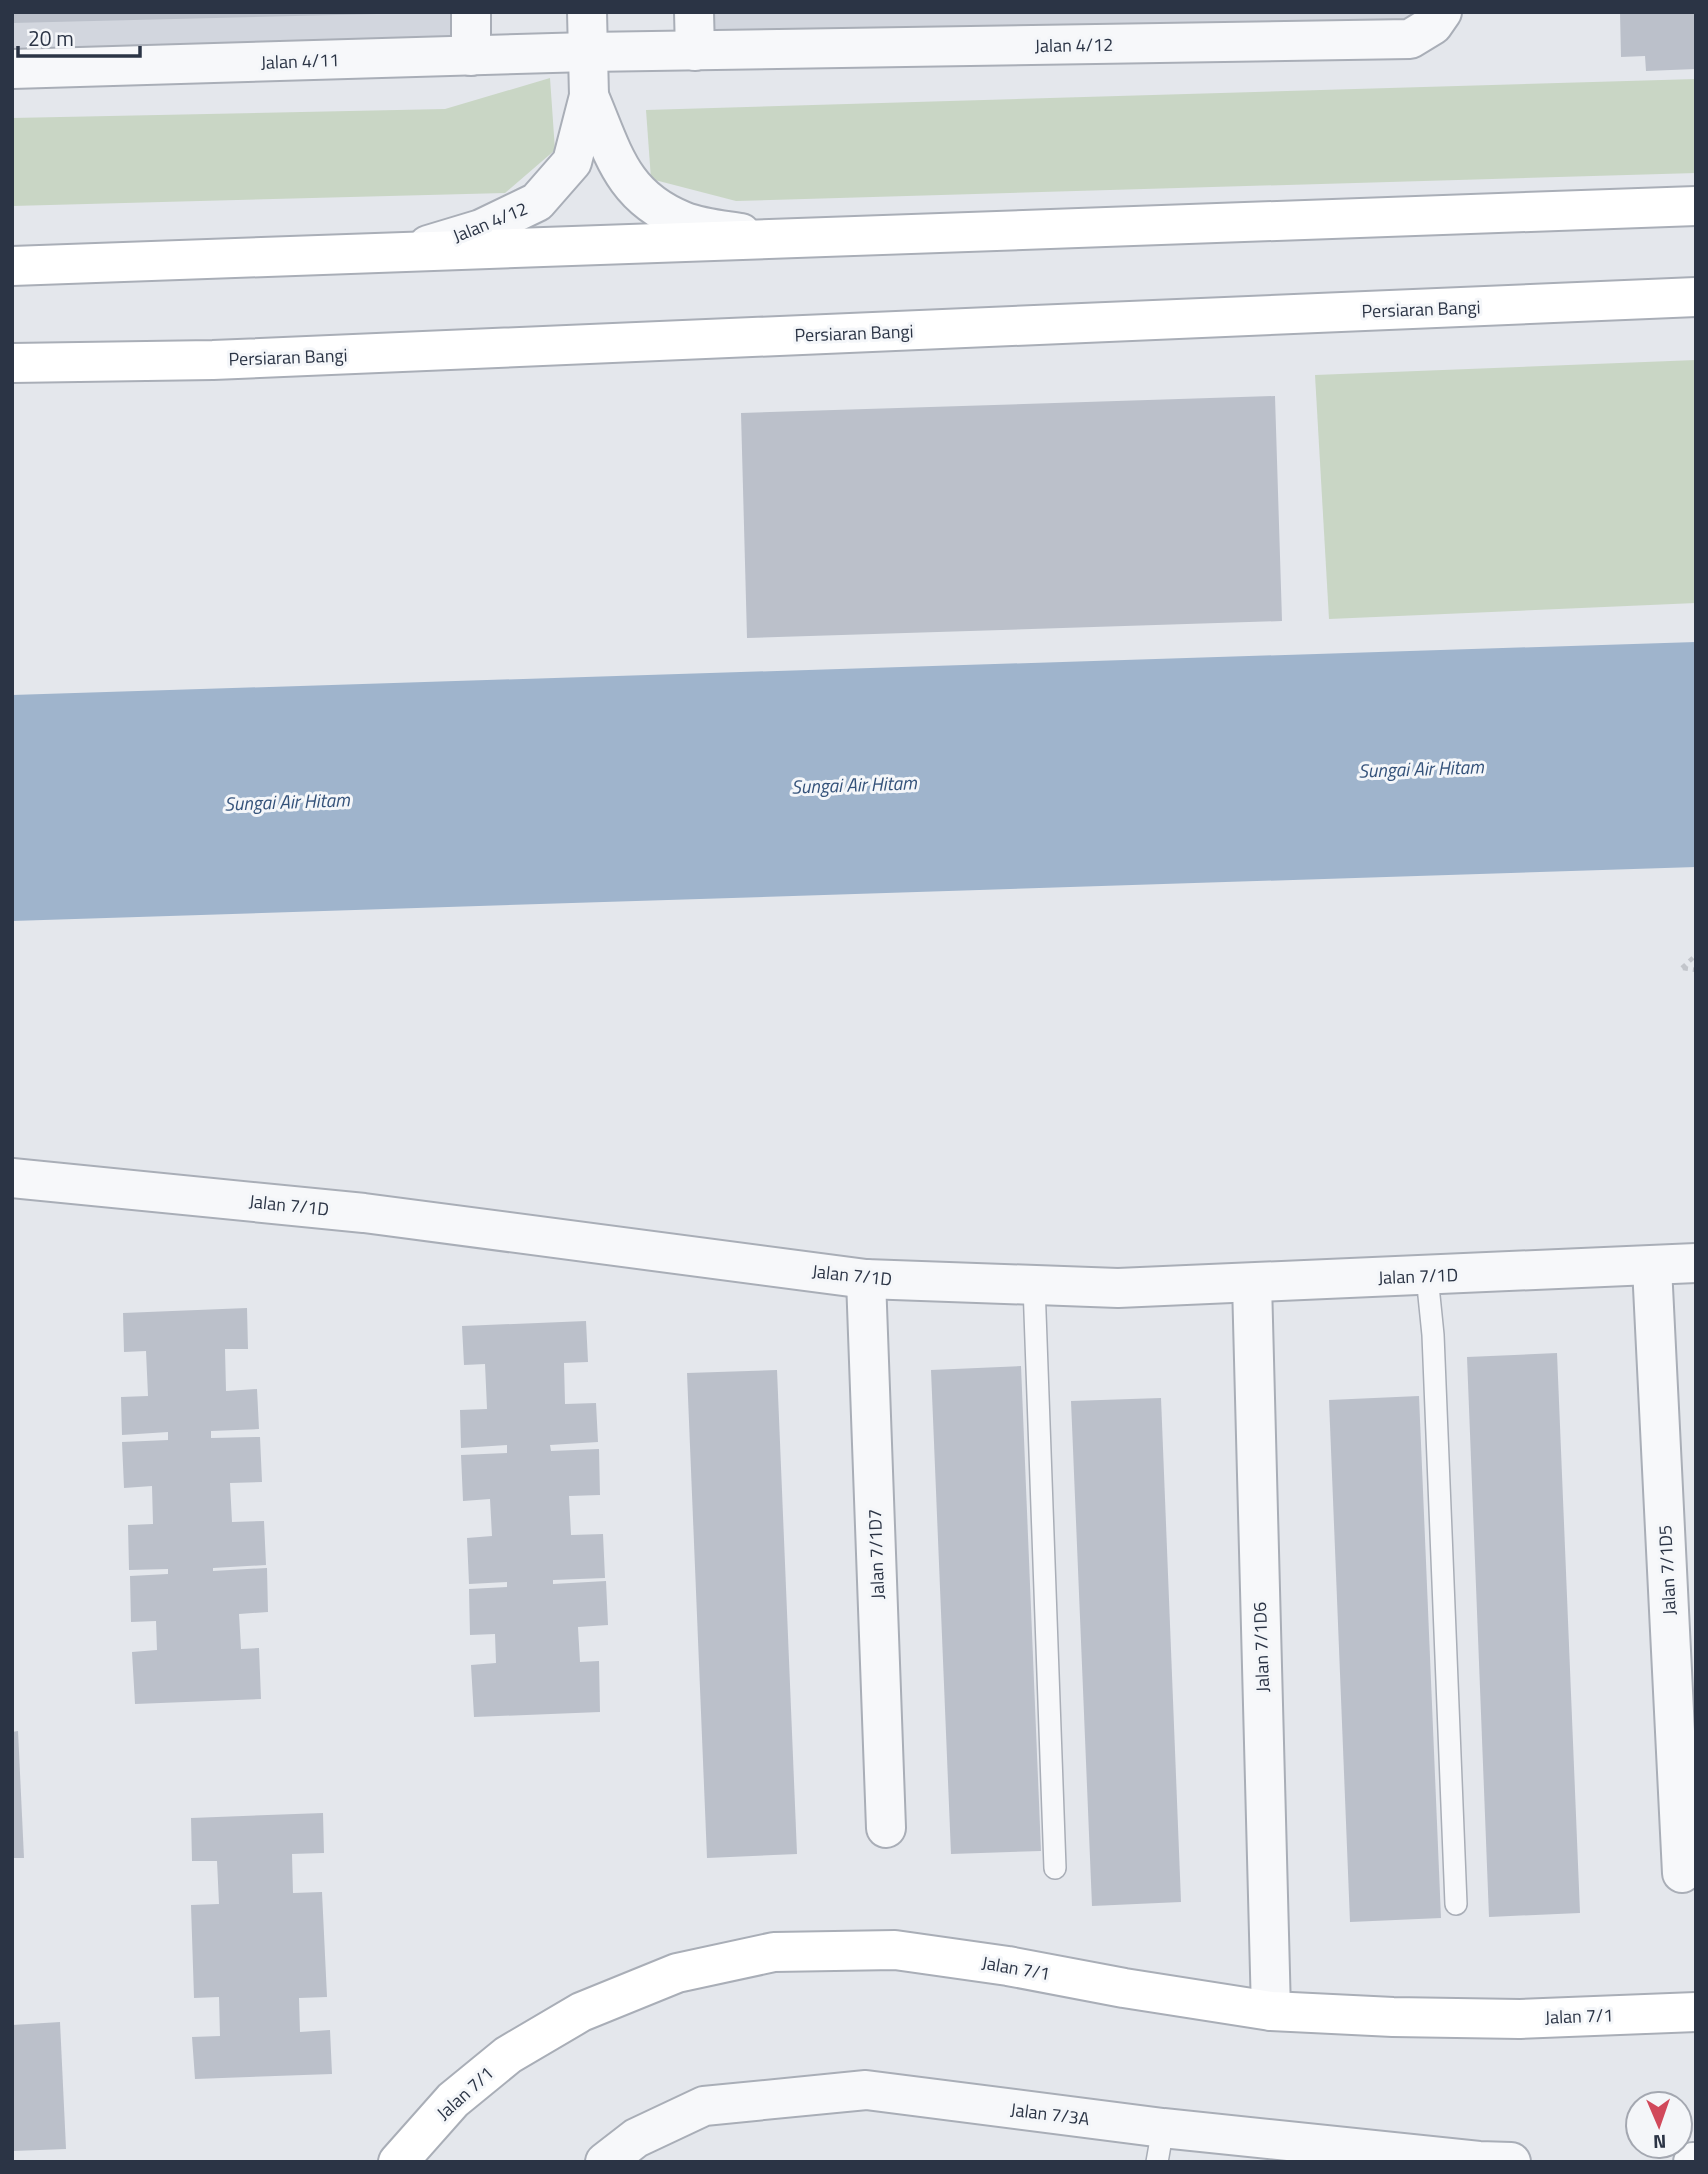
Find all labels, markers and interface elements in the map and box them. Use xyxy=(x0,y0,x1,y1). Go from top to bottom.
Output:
scale bar xyxy=(18,14,140,58)
text: 20 m xyxy=(28,22,74,54)
street label: Jalan 4/12 xyxy=(1034,31,1114,59)
street label: Jalan 4/11 xyxy=(260,46,340,76)
street label: Jalan 4/12 xyxy=(448,195,532,249)
street label: Persiaran Bangi xyxy=(1361,293,1481,325)
street label: Persiaran Bangi xyxy=(794,317,914,349)
street label: Persiaran Bangi xyxy=(228,341,348,373)
water label: Sungai Air Hitam xyxy=(1358,751,1486,785)
water label: Sungai Air Hitam xyxy=(791,767,919,801)
water label: Sungai Air Hitam xyxy=(224,784,352,818)
street label: Jalan 7/1D xyxy=(248,1187,330,1223)
street label: Jalan 7/1D xyxy=(811,1257,893,1293)
street label: Jalan 7/1D xyxy=(1377,1261,1459,1291)
street label: Jalan 7/1D7 xyxy=(861,1508,891,1600)
street label: Jalan 7/1D5 xyxy=(1651,1524,1683,1616)
street label: Jalan 7/1D6 xyxy=(1246,1601,1276,1693)
street label: Jalan 7/1 xyxy=(980,1949,1052,1987)
street label: Jalan 7/1 xyxy=(1544,2001,1614,2031)
street label: Jalan 7/1 xyxy=(430,2060,500,2126)
north arrow xyxy=(1624,2090,1694,2160)
street label: Jalan 7/3A xyxy=(1009,2096,1091,2132)
text: N xyxy=(1653,2128,1667,2157)

